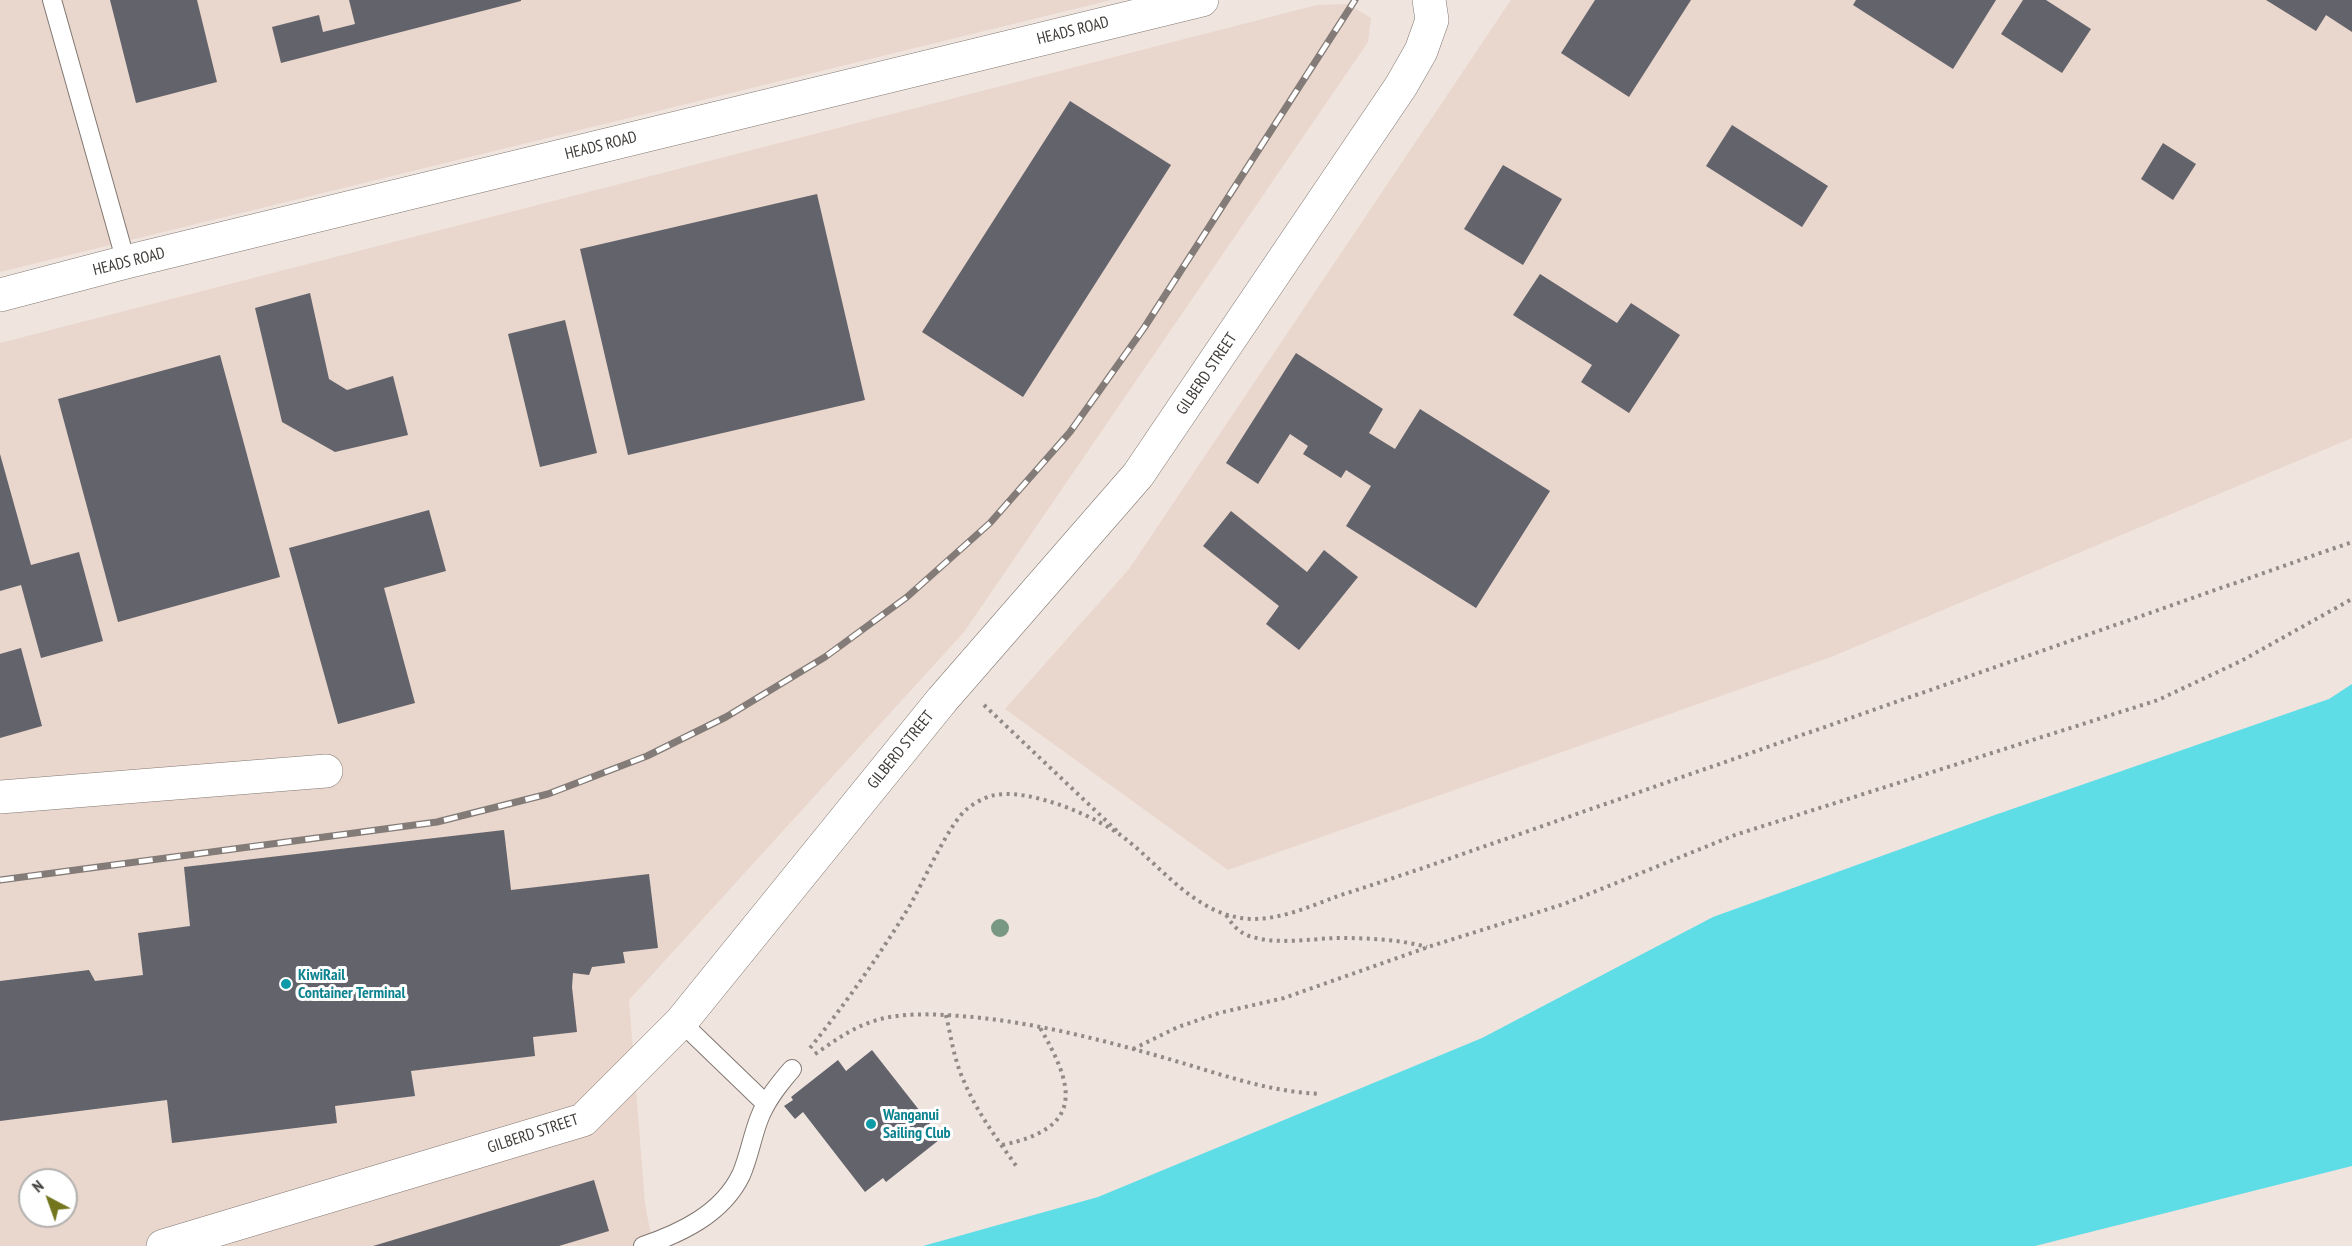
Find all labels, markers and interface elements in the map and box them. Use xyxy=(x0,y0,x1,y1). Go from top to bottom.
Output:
street label: HEADS ROAD xyxy=(1035,13,1111,49)
street label: HEADS ROAD xyxy=(563,128,639,164)
street label: HEADS ROAD xyxy=(91,244,167,280)
street label: GILBERD STREET xyxy=(1173,329,1241,419)
street label: GILBERD STREET xyxy=(864,707,938,793)
place label: KiwiRail Container Terminal xyxy=(298,965,405,1003)
marker: KiwiRail Container Terminal xyxy=(279,977,293,991)
place label: Wanganui Sailing Club xyxy=(883,1105,951,1143)
street label: GILBERD STREET xyxy=(485,1110,581,1158)
marker: Wanganui Sailing Club xyxy=(864,1117,878,1131)
north arrow xyxy=(18,1168,78,1228)
text: N xyxy=(28,1176,47,1196)

